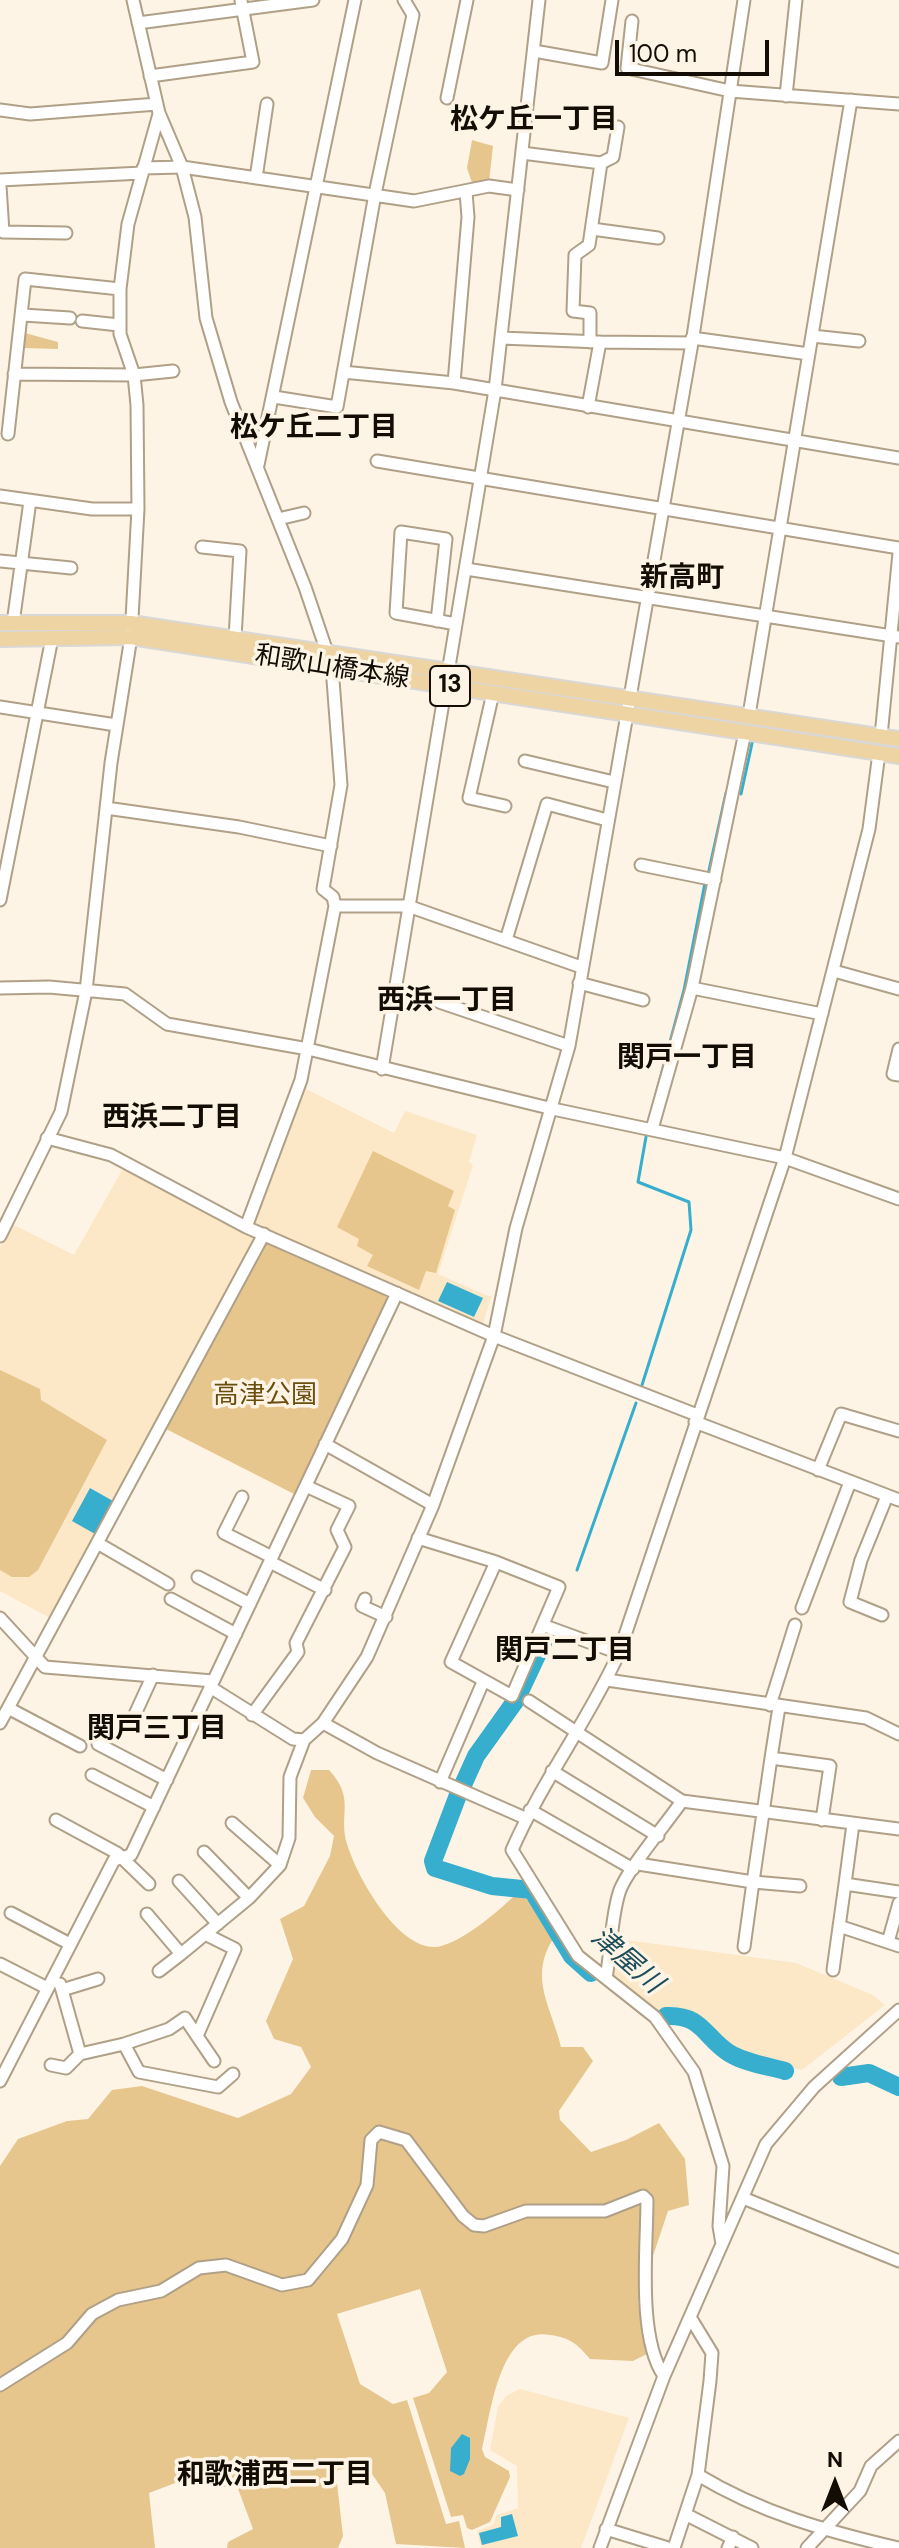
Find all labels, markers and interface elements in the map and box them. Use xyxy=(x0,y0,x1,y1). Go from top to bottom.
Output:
scale bar xyxy=(619,24,773,74)
text: 100 m xyxy=(629,38,697,69)
district label: 松ケ丘一丁目 xyxy=(450,104,618,138)
district label: 松ケ丘二丁目 xyxy=(230,412,398,446)
district label: 新高町 xyxy=(640,562,724,596)
street label: 和歌山橋本線 xyxy=(253,640,411,696)
road number: 13 xyxy=(430,666,470,706)
district label: 西浜一丁目 xyxy=(377,985,517,1019)
district label: 関戸一丁目 xyxy=(617,1042,757,1076)
district label: 西浜二丁目 xyxy=(102,1102,242,1136)
park label: 高津公園 xyxy=(213,1380,317,1412)
district label: 関戸二丁目 xyxy=(495,1635,635,1669)
district label: 関戸三丁目 xyxy=(87,1713,227,1747)
water label: 津屋川 xyxy=(583,1921,669,2001)
north arrow xyxy=(795,2444,875,2524)
text: N xyxy=(827,2445,843,2474)
district label: 和歌浦西二丁目 xyxy=(177,2459,373,2493)

